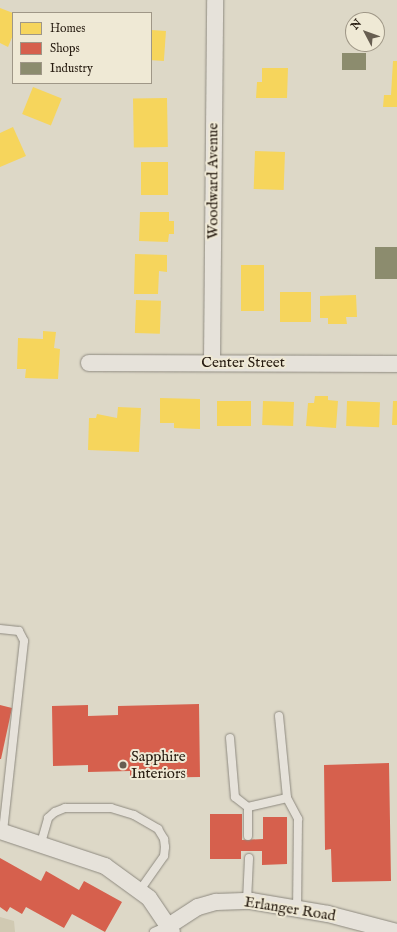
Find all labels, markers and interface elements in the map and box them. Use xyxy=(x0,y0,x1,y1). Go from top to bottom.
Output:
legend xyxy=(12,12,152,84)
north arrow xyxy=(345,12,385,52)
text: N xyxy=(348,17,365,33)
text: Homes xyxy=(50,21,86,36)
text: Shops xyxy=(50,41,80,56)
text: Industry xyxy=(50,61,93,76)
street label: Woodward Avenue xyxy=(204,123,222,239)
street label: Center Street xyxy=(201,354,285,372)
place label: Sapphire Interiors xyxy=(131,747,186,782)
marker: Sapphire Interiors xyxy=(118,760,128,770)
street label: Erlanger Road xyxy=(243,893,337,925)

